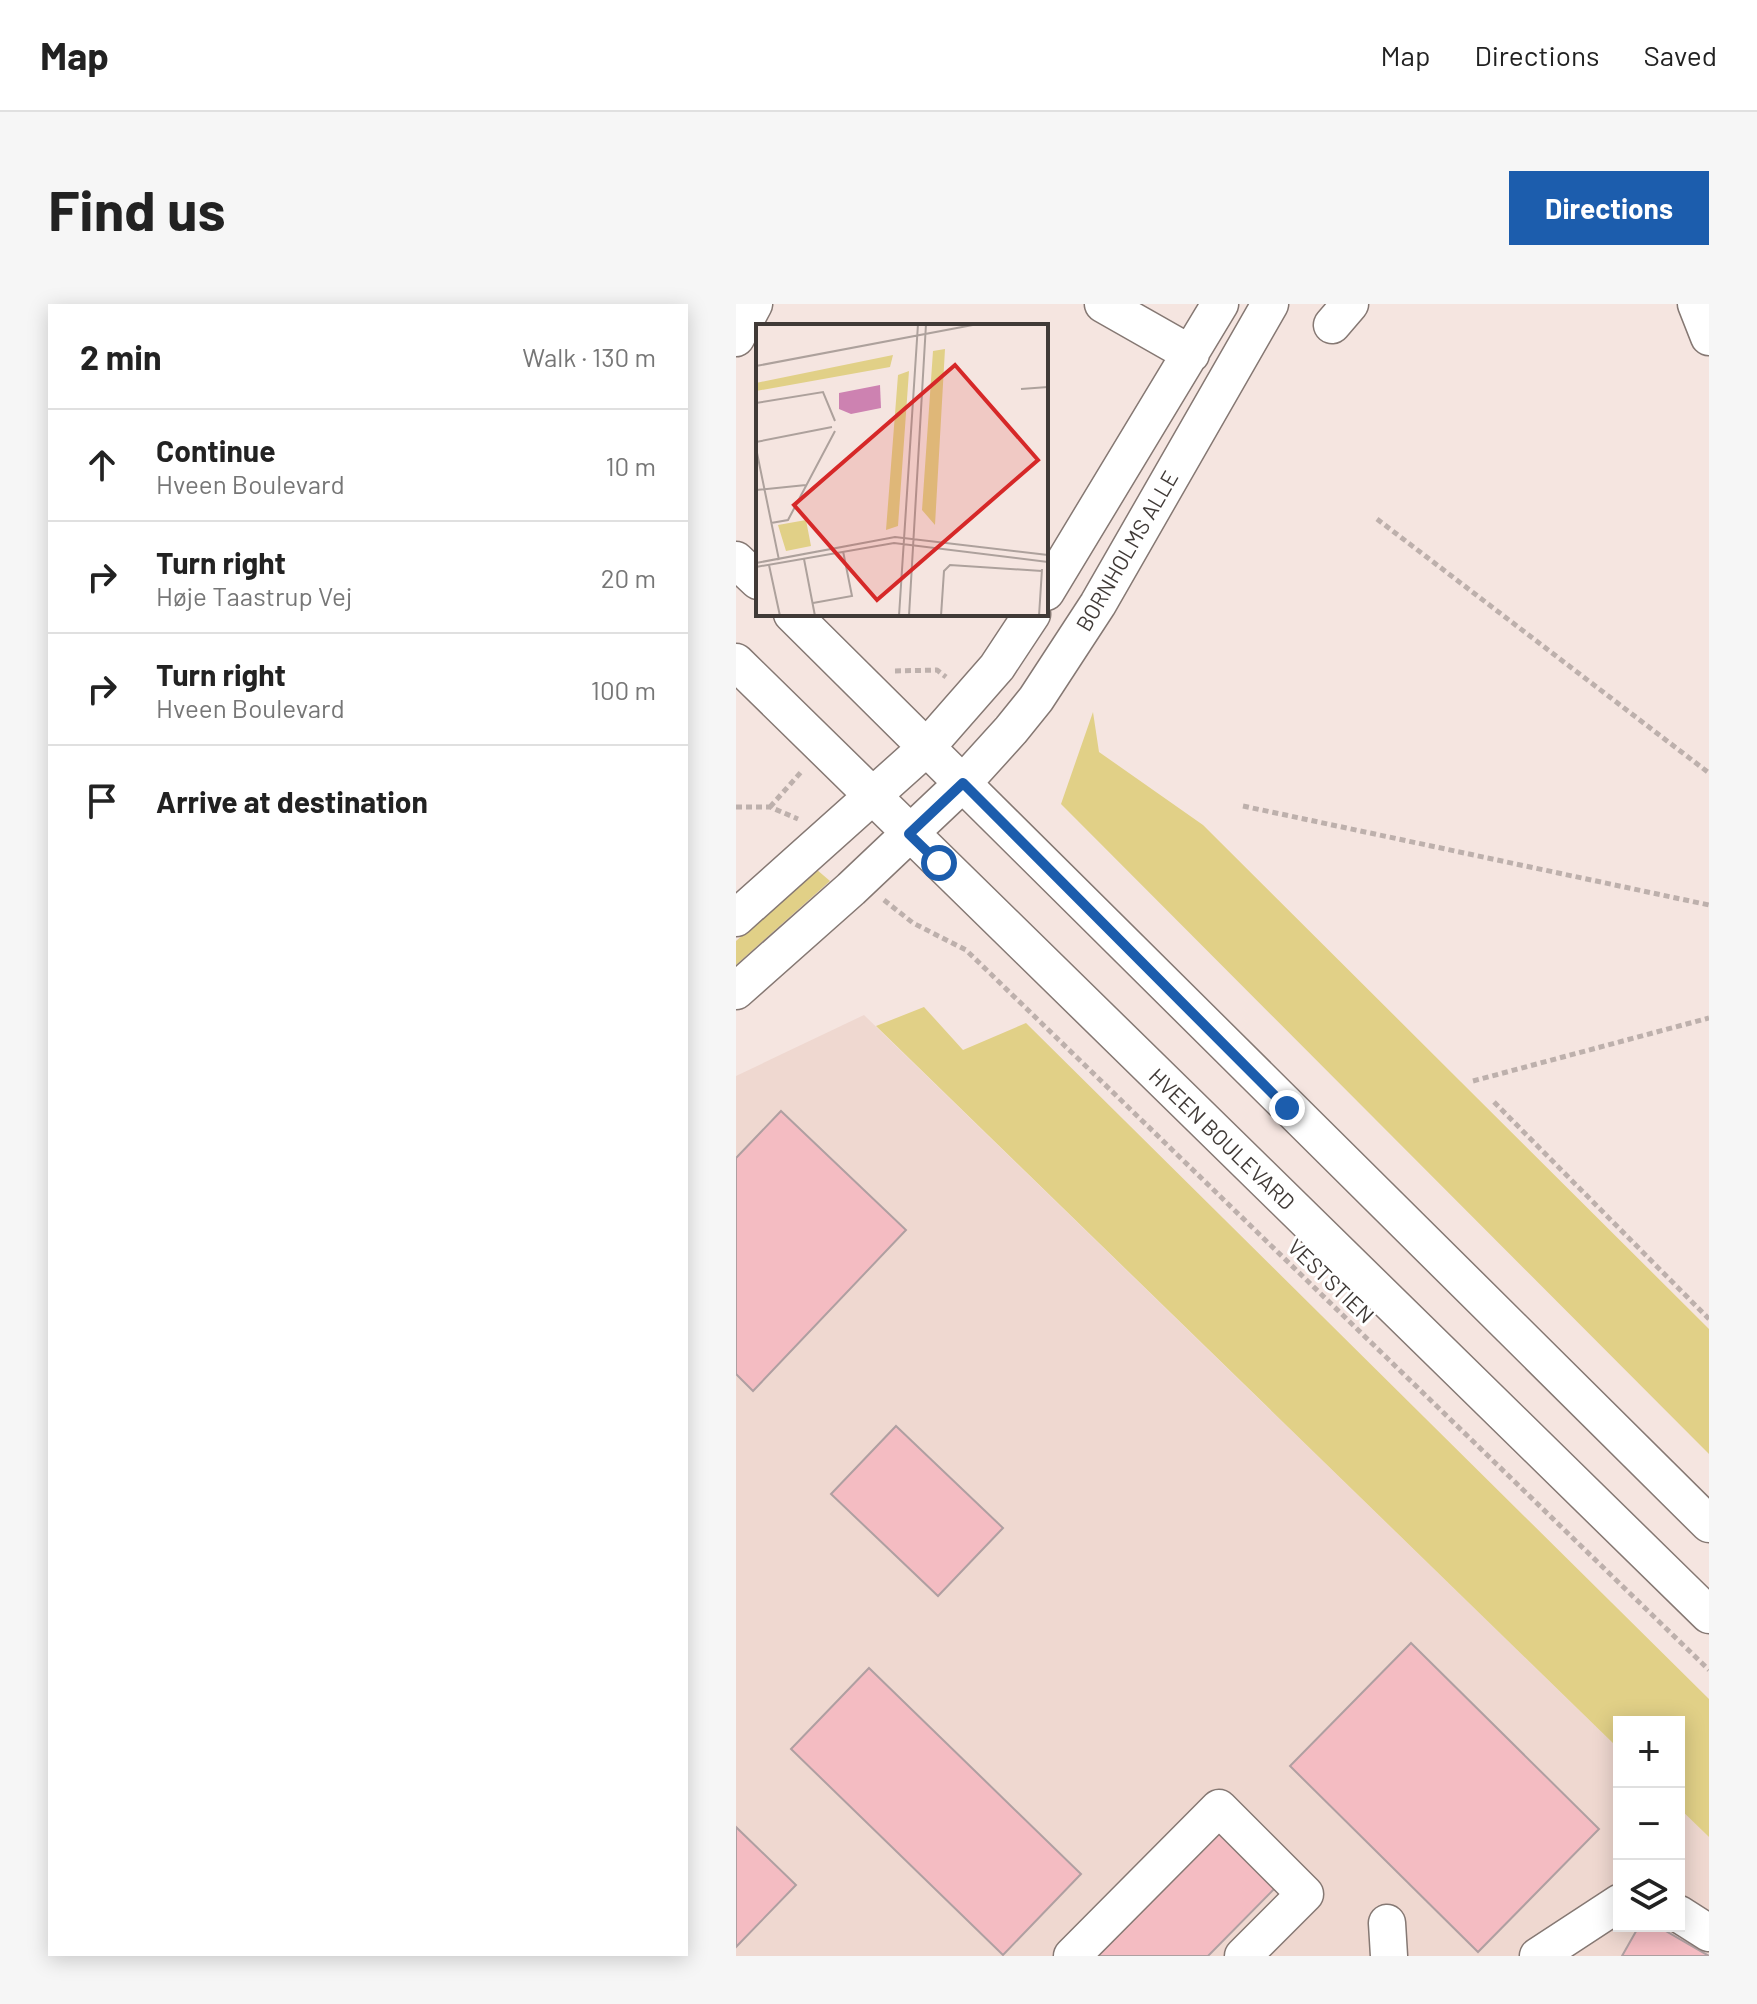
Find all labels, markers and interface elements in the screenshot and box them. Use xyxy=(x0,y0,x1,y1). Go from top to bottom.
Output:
text: Map xyxy=(40,32,109,78)
text: Map xyxy=(1381,38,1430,72)
text: Directions xyxy=(1474,38,1600,72)
text: Saved xyxy=(1644,38,1717,72)
button: Directions xyxy=(1509,171,1709,245)
text: Find us xyxy=(48,175,226,242)
inset map xyxy=(756,324,1048,616)
text: 2 min xyxy=(80,336,162,377)
text: Walk · 130 m xyxy=(522,341,656,372)
text: Continue xyxy=(156,432,276,468)
icon: ahead xyxy=(80,443,124,487)
text: 10 m xyxy=(606,450,656,481)
street label: BORNHOLMS ALLE xyxy=(1070,466,1183,635)
text: Hveen Boulevard xyxy=(156,468,345,499)
text: Turn right xyxy=(156,544,286,580)
icon: right xyxy=(80,555,124,599)
text: 20 m xyxy=(601,562,656,593)
text: Høje Taastrup Vej xyxy=(156,580,352,611)
text: Turn right xyxy=(156,656,286,692)
icon: right xyxy=(80,667,124,711)
text: 100 m xyxy=(591,674,656,705)
text: Hveen Boulevard xyxy=(156,692,345,723)
icon: arrive xyxy=(80,779,124,823)
text: Arrive at destination xyxy=(156,783,428,819)
route start xyxy=(921,845,957,881)
street label: HVEEN BOULEVARD xyxy=(1145,1062,1301,1214)
route end xyxy=(1269,1090,1305,1126)
street label: VESTSTIEN xyxy=(1283,1233,1380,1328)
map controls xyxy=(1613,1716,1685,1932)
button: + xyxy=(1613,1716,1685,1788)
button: − xyxy=(1613,1788,1685,1860)
button: layers xyxy=(1613,1860,1685,1932)

